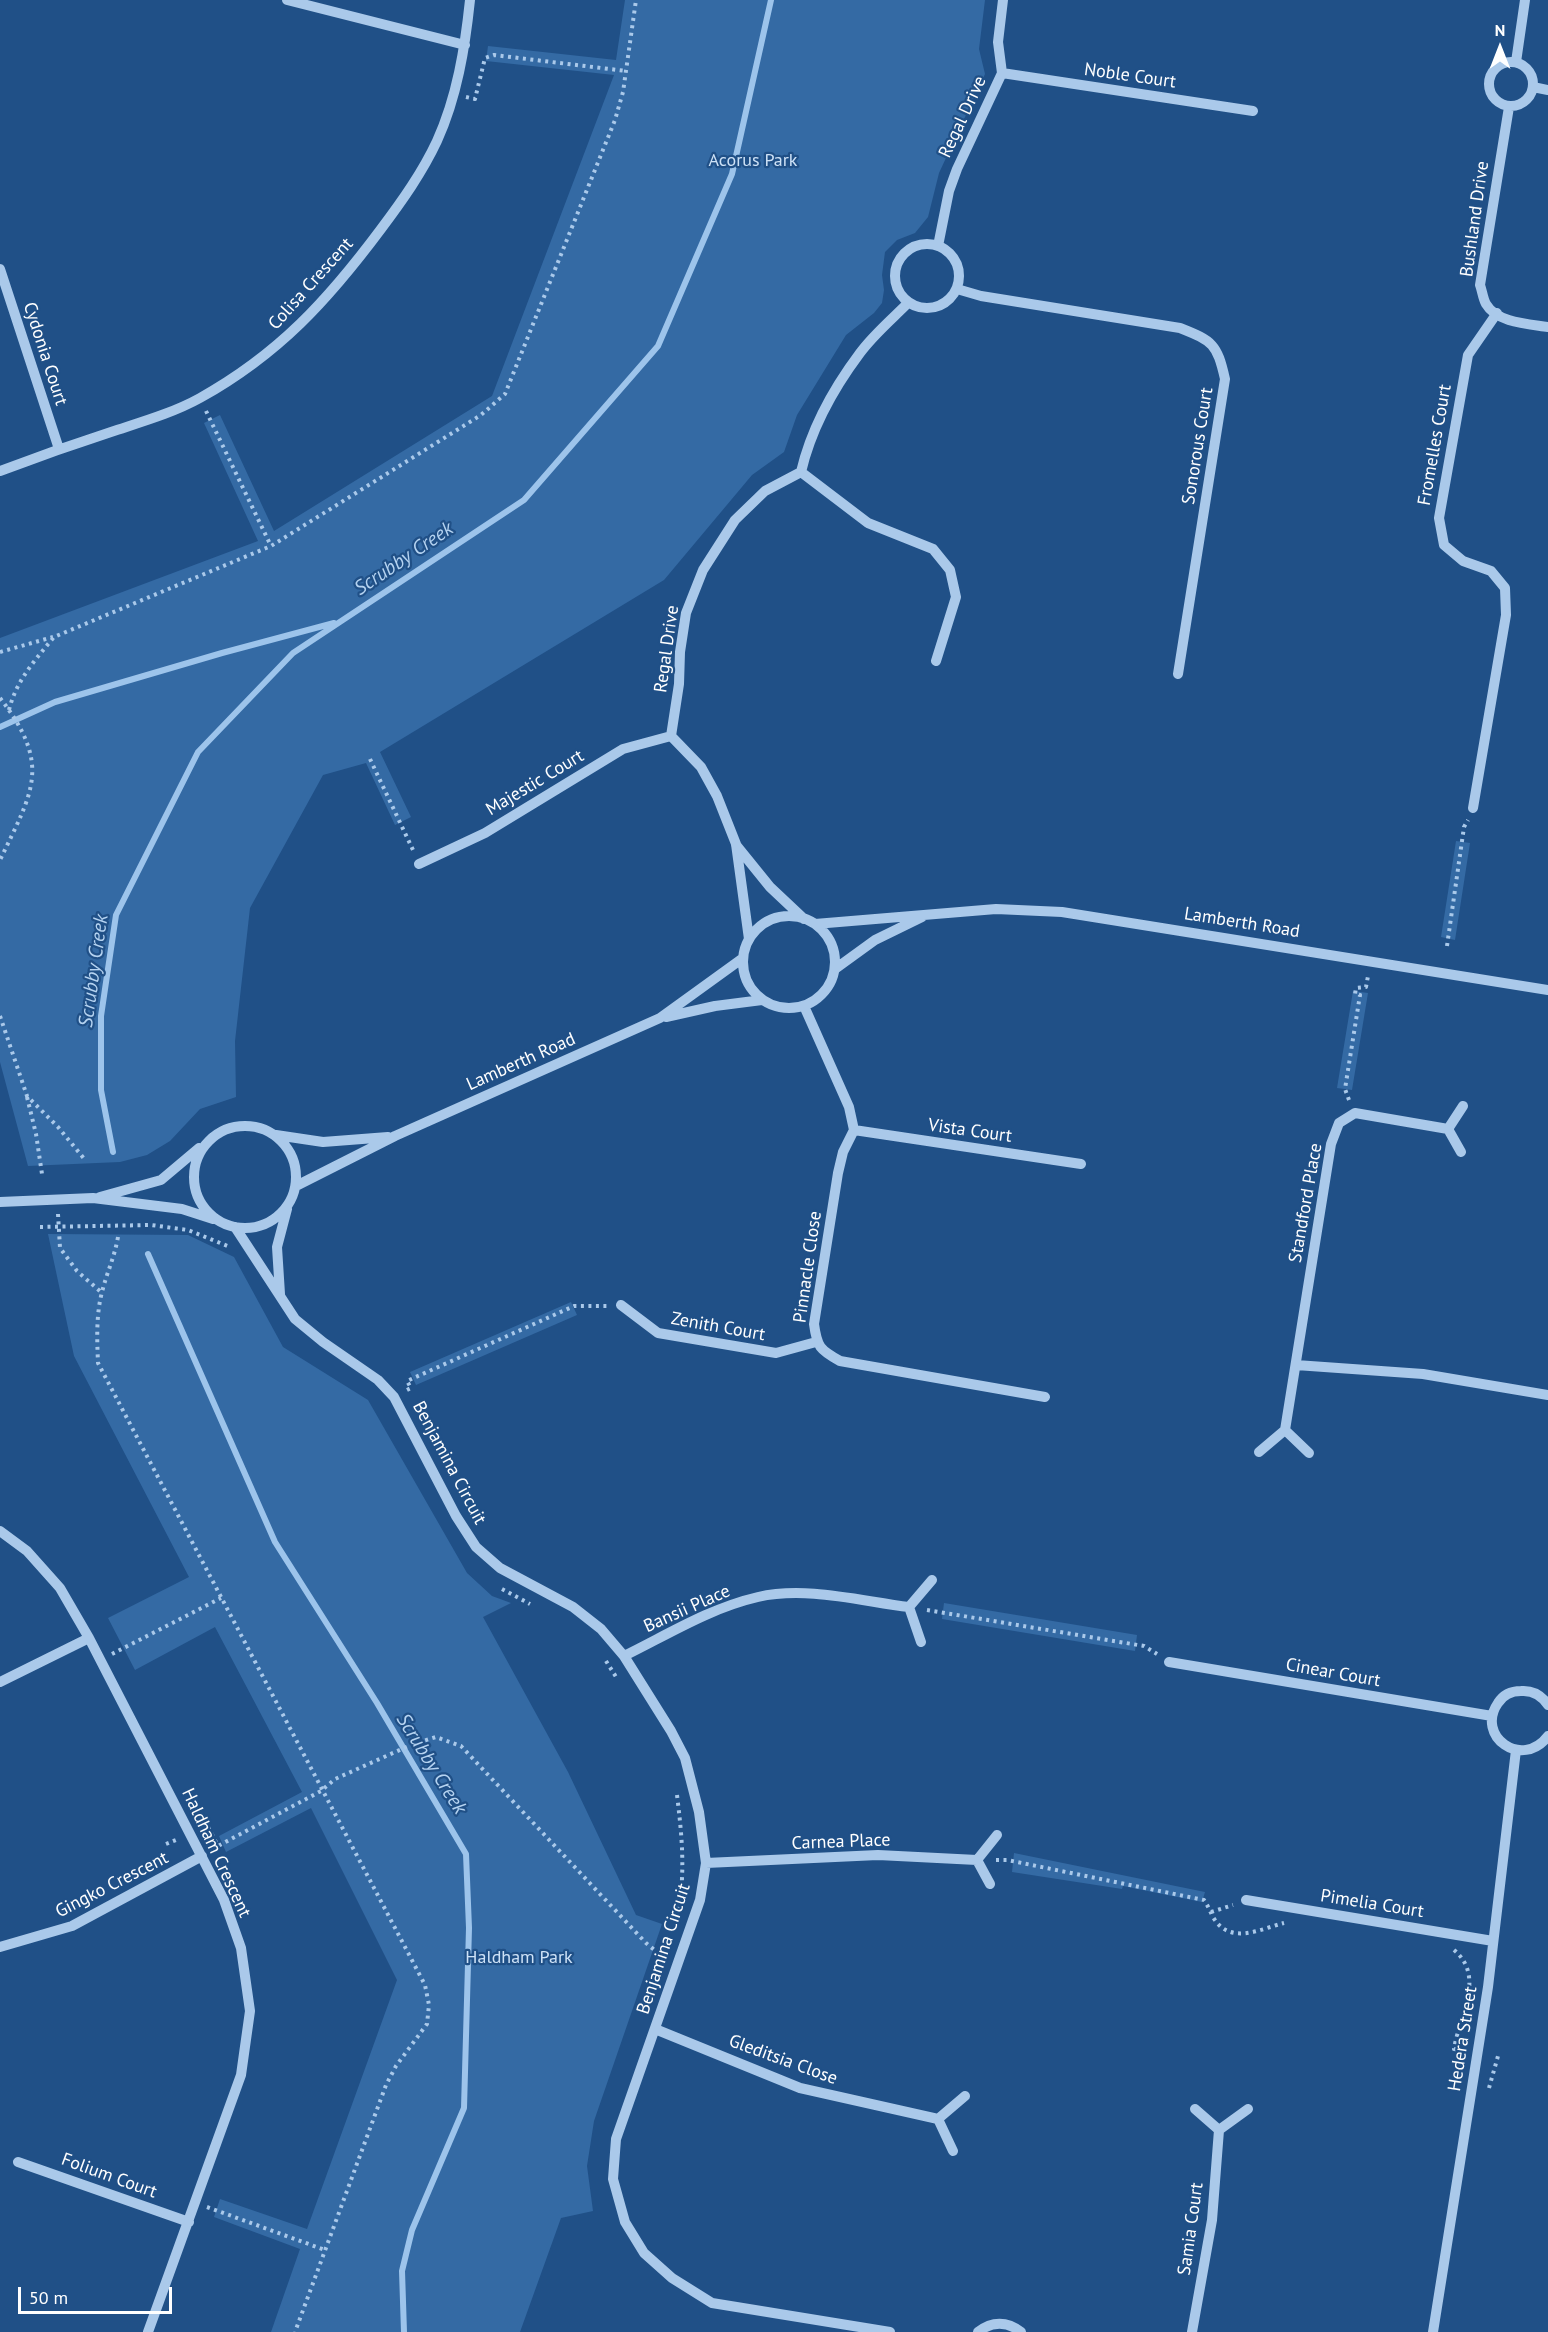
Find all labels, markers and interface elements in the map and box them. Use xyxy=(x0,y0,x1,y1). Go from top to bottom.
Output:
north arrow xyxy=(1470,18,1530,78)
text: N xyxy=(1495,20,1505,40)
street label: Noble Court xyxy=(1083,59,1177,93)
street label: Regal Drive xyxy=(935,73,991,161)
park label: Acorus Park xyxy=(709,150,797,172)
street label: Bushland Drive xyxy=(1456,160,1494,278)
street label: Colisa Crescent xyxy=(264,234,358,334)
street label: Cydonia Court xyxy=(18,300,72,408)
street label: Fromelles Court xyxy=(1414,383,1456,507)
street label: Sonorous Court xyxy=(1178,386,1218,506)
water label: Scrubby Creek xyxy=(350,517,458,601)
street label: Regal Drive xyxy=(650,604,684,694)
street label: Majestic Court xyxy=(482,745,588,821)
street label: Lamberth Road xyxy=(1183,903,1301,943)
water label: Scrubby Creek xyxy=(74,913,114,1029)
street label: Lamberth Road xyxy=(463,1028,579,1096)
street label: Vista Court xyxy=(927,1114,1013,1148)
street label: Standford Place xyxy=(1285,1142,1327,1264)
street label: Pinnacle Close xyxy=(789,1210,827,1324)
street label: Zenith Court xyxy=(669,1308,767,1346)
street label: Benjamina Circuit xyxy=(407,1398,491,1528)
street label: Bansii Place xyxy=(640,1580,734,1638)
street label: Cinear Court xyxy=(1284,1654,1382,1692)
water label: Scrubby Creek xyxy=(391,1709,471,1819)
street label: Haldham Crescent xyxy=(177,1785,255,1921)
street label: Carnea Place xyxy=(791,1829,891,1855)
street label: Gingko Crescent xyxy=(52,1847,172,1923)
street label: Benjamina Circuit xyxy=(633,1881,695,2017)
street label: Pimelia Court xyxy=(1319,1885,1425,1923)
park label: Haldham Park xyxy=(465,1947,573,1969)
street label: Hedera Street xyxy=(1444,1985,1482,2093)
street label: Gleditsia Close xyxy=(726,2030,840,2090)
street label: Folium Court xyxy=(58,2149,160,2203)
street label: Samia Court xyxy=(1174,2181,1208,2277)
scale bar xyxy=(21,2275,176,2313)
text: 50 m xyxy=(29,2286,68,2309)

